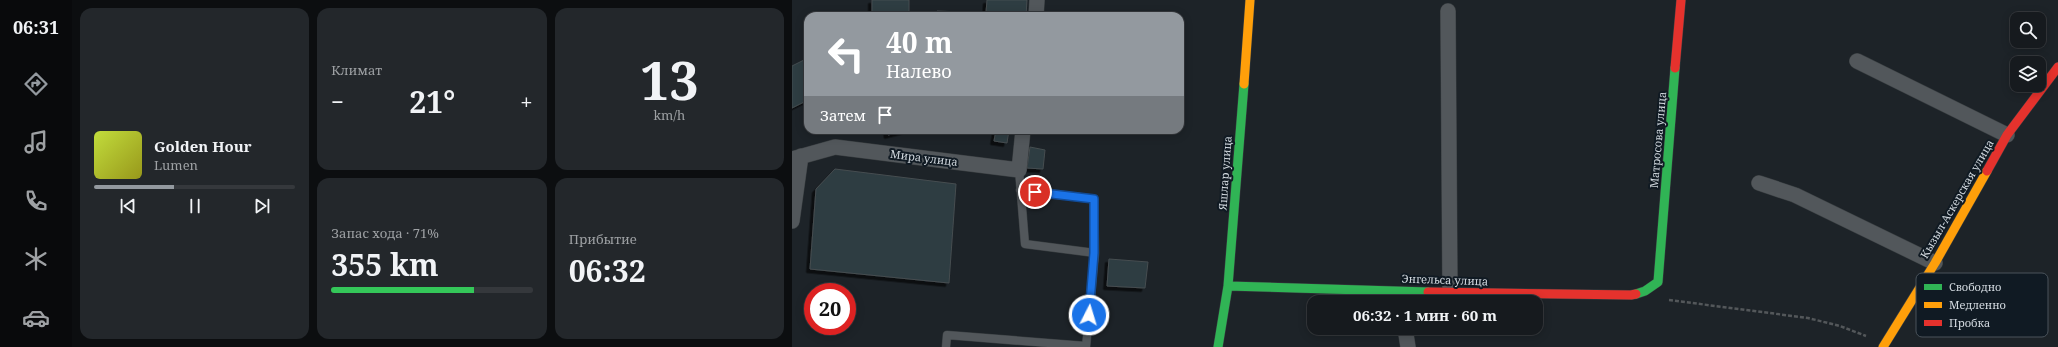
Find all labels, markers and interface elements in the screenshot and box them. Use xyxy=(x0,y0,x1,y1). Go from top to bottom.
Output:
map controls xyxy=(2010,12,2046,92)
button: search xyxy=(2010,12,2046,48)
text: 06:31 xyxy=(13,15,59,39)
text: 40 m xyxy=(886,23,953,61)
icon: left xyxy=(820,28,872,80)
text: 13 xyxy=(640,44,699,115)
button: layers xyxy=(2010,56,2046,92)
text: Налево xyxy=(886,59,952,83)
text: Климат xyxy=(331,61,382,79)
icon: directions xyxy=(22,70,50,98)
text: 21° xyxy=(409,81,455,122)
text: − xyxy=(331,86,344,116)
text: + xyxy=(520,86,533,116)
street label: Матросова улица xyxy=(1646,91,1669,189)
icon: arrive xyxy=(874,104,896,126)
text: Затем xyxy=(820,105,866,125)
text: km/h xyxy=(653,106,685,124)
icon: music xyxy=(22,128,50,156)
street label: Яшлар улица xyxy=(1214,135,1235,212)
text: Golden Hour xyxy=(154,136,252,156)
street label: Кызыл-Аскерская улица xyxy=(1916,137,1997,261)
street label: Мира улица xyxy=(889,146,959,169)
text: Lumen xyxy=(154,156,198,174)
pin xyxy=(1018,175,1052,209)
icon: arrive xyxy=(1024,181,1046,203)
icon: phone xyxy=(22,187,50,215)
icon: previous xyxy=(117,195,139,217)
icon: pause xyxy=(184,195,206,217)
icon: next xyxy=(251,195,273,217)
text: Запас хода · 71% xyxy=(331,224,439,242)
text: Прибытие xyxy=(569,230,637,248)
text: 355 km xyxy=(331,244,439,285)
icon: climate xyxy=(22,245,50,273)
text: 06:32 xyxy=(569,250,646,291)
street label: Энгельса улица xyxy=(1402,270,1489,289)
legend xyxy=(1916,273,2048,337)
text: Свободно xyxy=(1949,279,2001,294)
speed limit sign: 20 xyxy=(804,283,856,335)
position arrow xyxy=(1068,294,1110,336)
text: Медленно xyxy=(1949,297,2006,312)
icon: car xyxy=(22,304,50,332)
text: 06:32 · 1 мин · 60 m xyxy=(1353,305,1497,325)
text: Пробка xyxy=(1949,315,1990,330)

